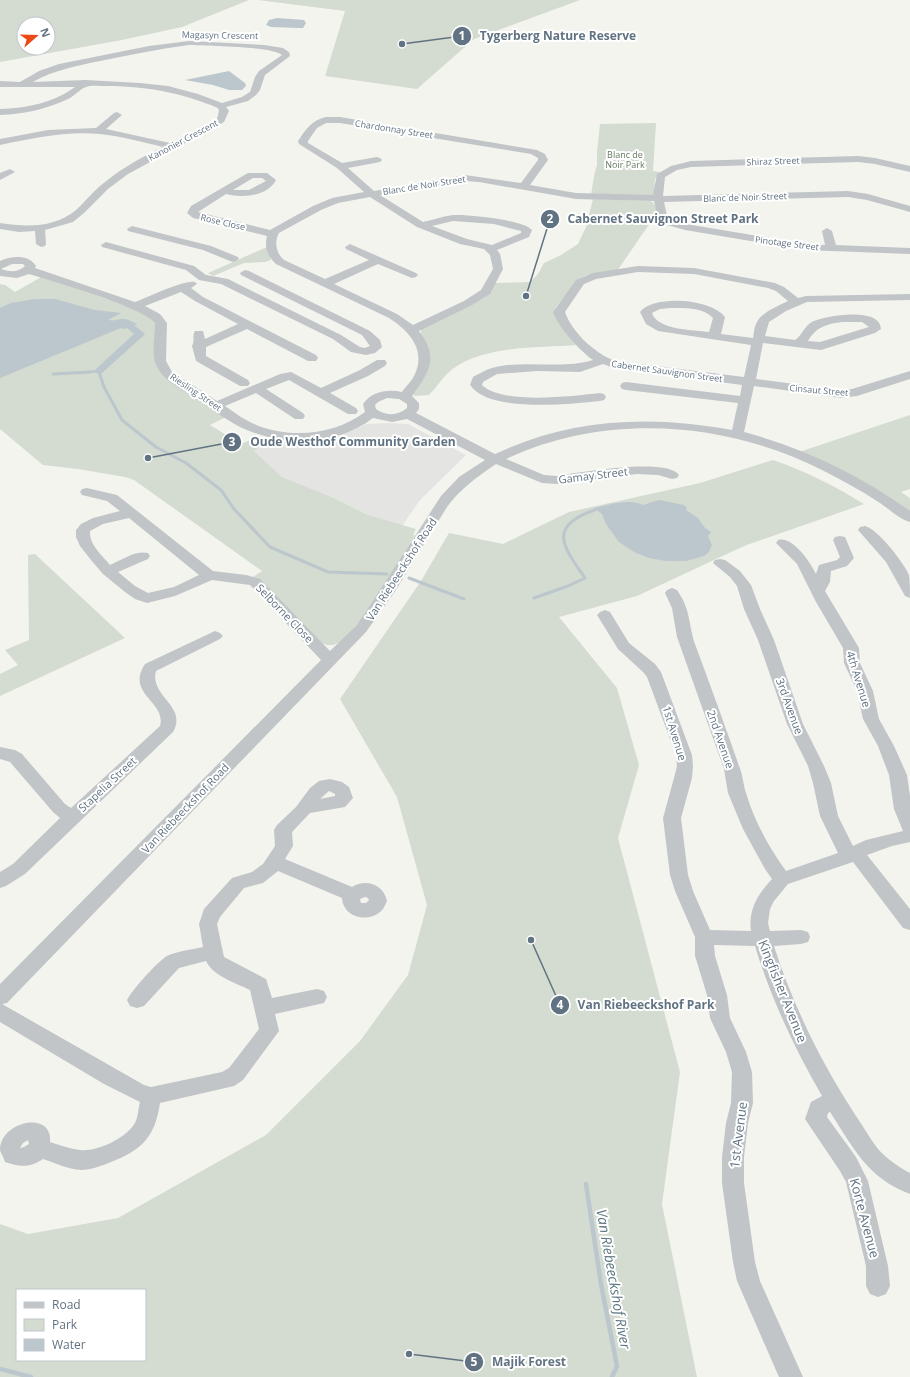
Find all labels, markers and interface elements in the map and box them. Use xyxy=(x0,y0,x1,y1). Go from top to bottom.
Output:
north arrow xyxy=(16,16,56,56)
callout: Tygerberg Nature Reserve xyxy=(452,24,644,48)
text: N xyxy=(37,26,54,39)
text: 1 xyxy=(459,27,465,44)
text: Tygerberg Nature Reserve xyxy=(480,27,636,44)
street label: Magasyn Crescent xyxy=(182,28,258,42)
street label: Kanonier Crescent xyxy=(146,116,220,164)
street label: Chardonnay Street xyxy=(354,116,434,142)
park label: Blanc de Noir Park xyxy=(605,148,645,171)
street label: Shiraz Street xyxy=(746,154,800,168)
street label: Blanc de Noir Street xyxy=(382,172,466,198)
street label: Blanc de Noir Street xyxy=(703,189,787,205)
callout: Cabernet Sauvignon Street Park xyxy=(540,207,767,231)
text: 2 xyxy=(547,210,554,227)
text: Cabernet Sauvignon Street Park xyxy=(567,210,759,227)
street label: Rose Close xyxy=(199,211,247,233)
street label: Pinotage Street xyxy=(754,233,820,253)
street label: Cabernet Sauvignon Street xyxy=(611,357,723,385)
street label: Riesling Street xyxy=(168,370,224,414)
street label: Cinsaut Street xyxy=(789,381,849,399)
callout: Oude Westhof Community Garden xyxy=(222,430,464,454)
text: 3 xyxy=(229,433,236,450)
text: Oude Westhof Community Garden xyxy=(250,433,456,450)
street label: Gamay Street xyxy=(558,463,628,487)
street label: Van Riebeeckshof Road xyxy=(362,515,440,623)
street label: Selborne Close xyxy=(253,580,317,646)
street label: 4th Avenue xyxy=(843,649,875,709)
street label: 3rd Avenue xyxy=(773,676,807,736)
street label: 1st Avenue xyxy=(660,704,690,762)
street label: 2nd Avenue xyxy=(704,708,738,770)
street label: Stapelia Street xyxy=(75,753,139,815)
street label: Van Riebeeckshof Road xyxy=(138,760,232,856)
street label: Kingfisher Avenue xyxy=(754,937,812,1045)
callout: Van Riebeeckshof Park xyxy=(550,993,722,1017)
text: 4 xyxy=(557,996,564,1013)
text: Van Riebeeckshof Park xyxy=(578,996,715,1013)
street label: 1st Avenue xyxy=(725,1101,751,1169)
street label: Korte Avenue xyxy=(846,1176,884,1260)
water label: Van Riebeeckshof River xyxy=(592,1208,636,1351)
legend xyxy=(16,1289,146,1361)
text: Road xyxy=(52,1296,81,1313)
text: Park xyxy=(52,1316,78,1333)
text: Water xyxy=(52,1336,86,1353)
callout: Majik Forest xyxy=(464,1350,574,1374)
text: 5 xyxy=(471,1353,478,1370)
text: Majik Forest xyxy=(492,1353,566,1370)

